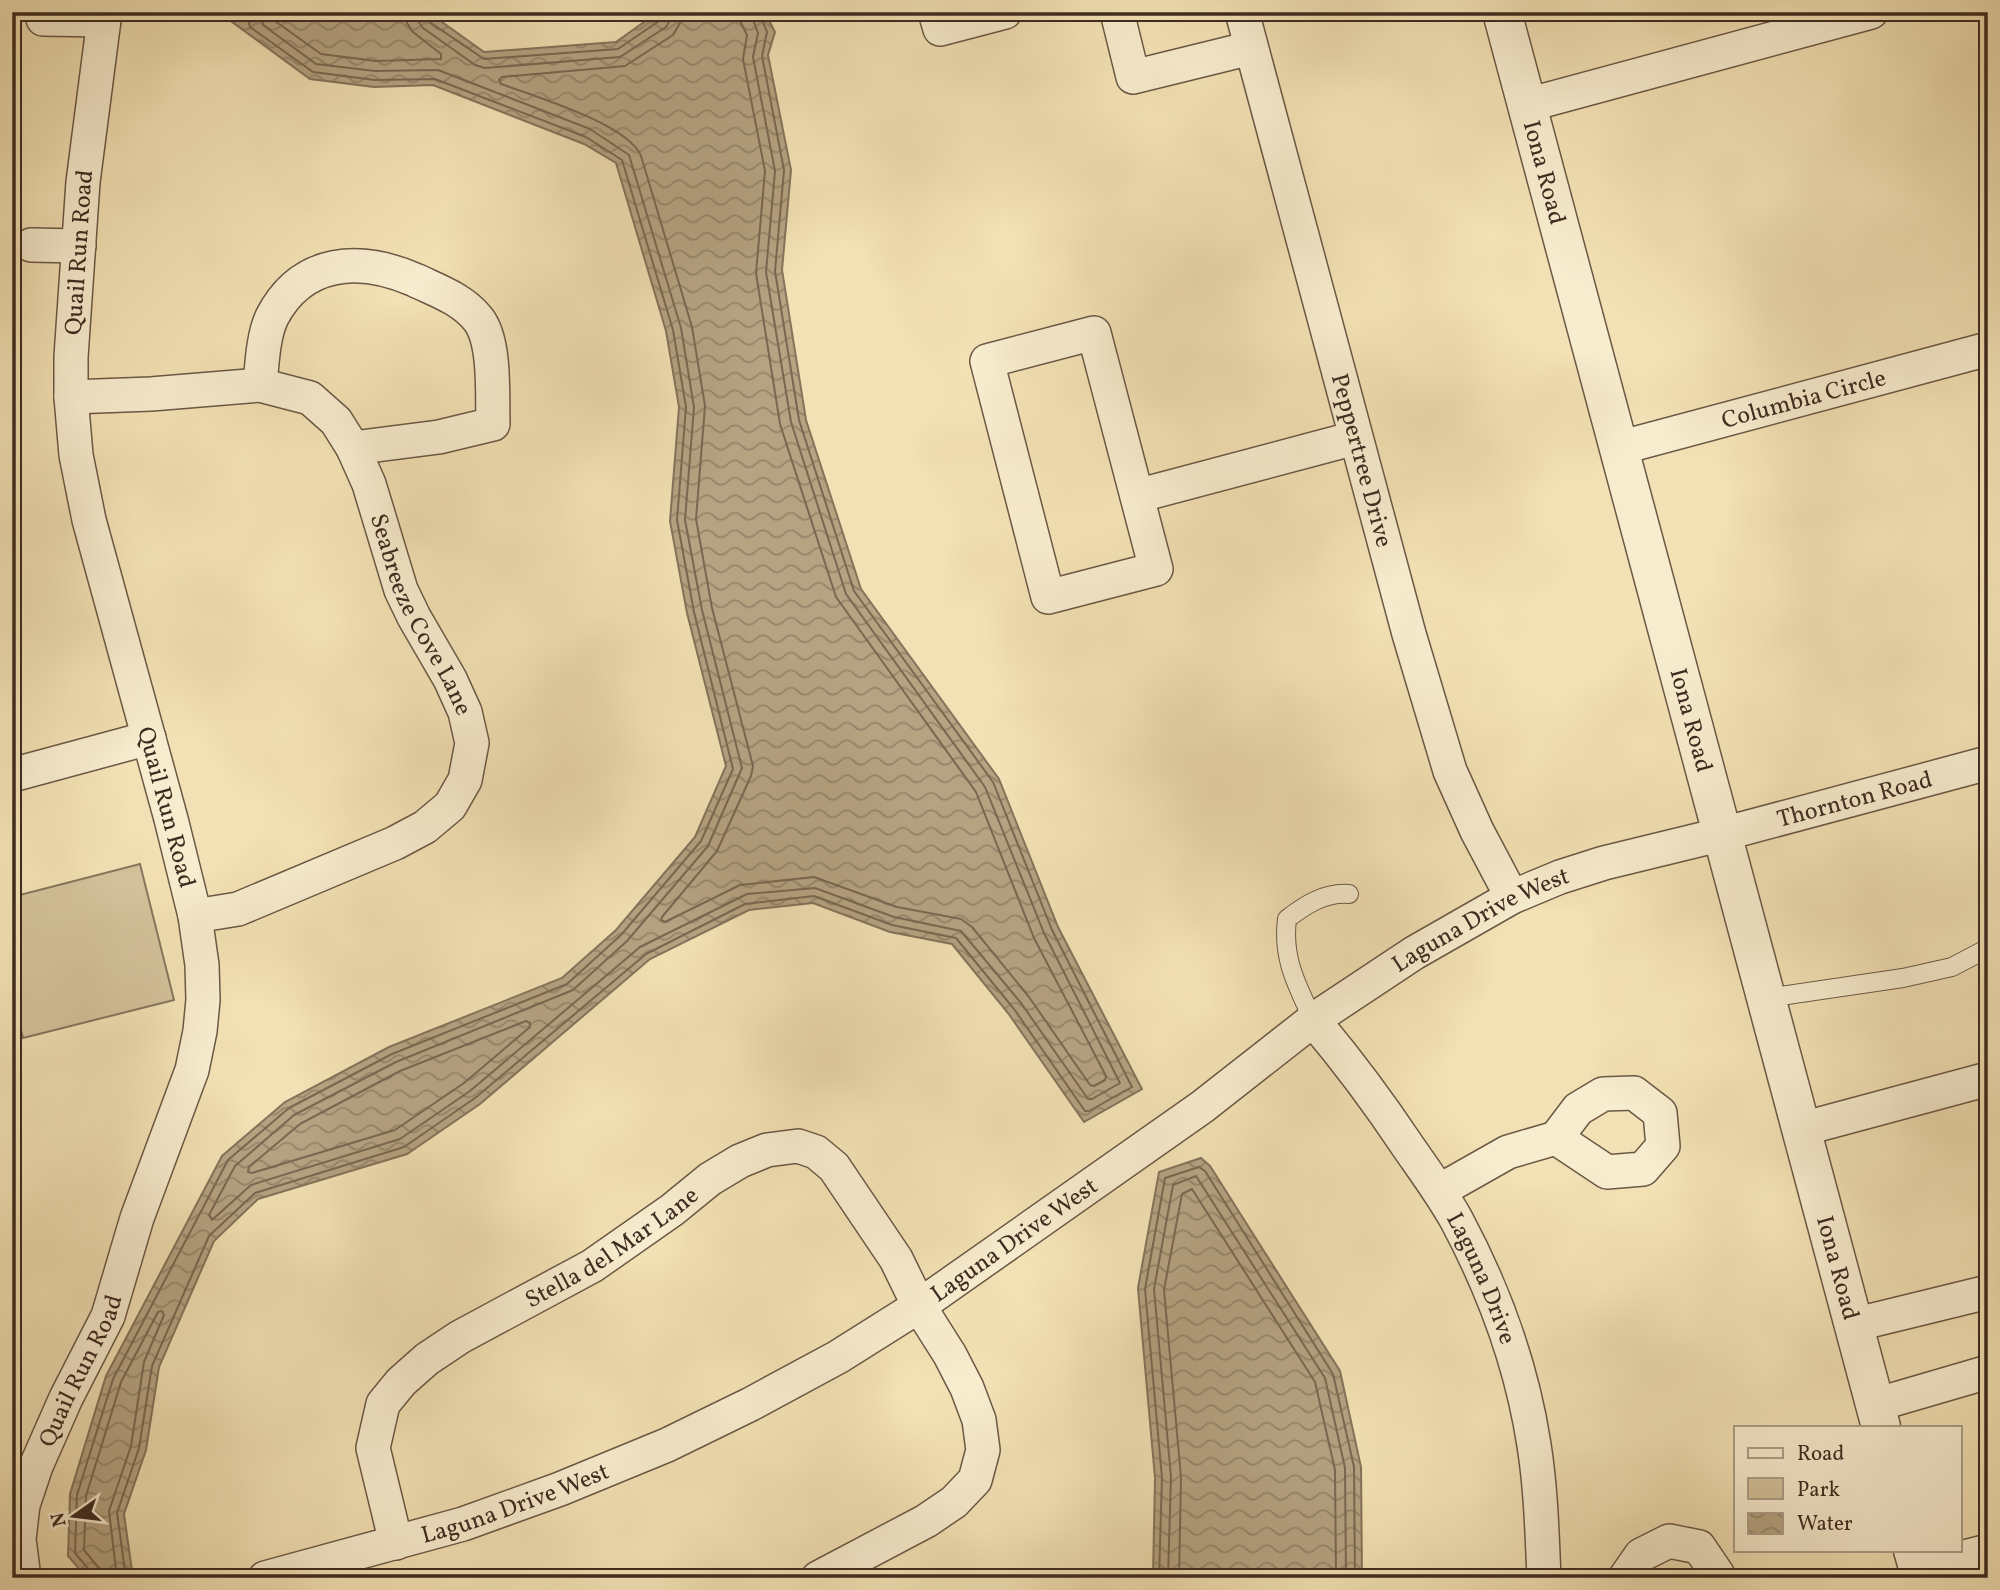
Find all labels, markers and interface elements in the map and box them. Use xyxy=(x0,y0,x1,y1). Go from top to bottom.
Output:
street label: Iona Road xyxy=(1513,117,1573,229)
street label: Quail Run Road xyxy=(58,168,103,336)
street label: Columbia Circle xyxy=(1718,362,1890,439)
street label: Peppertree Drive xyxy=(1321,370,1400,551)
street label: Seabreeze Cove Lane xyxy=(360,510,479,721)
street label: Iona Road xyxy=(1660,665,1720,776)
street label: Quail Run Road xyxy=(127,723,203,892)
street label: Thornton Road xyxy=(1774,764,1936,838)
street label: Laguna Drive West xyxy=(1386,860,1574,982)
street label: Laguna Drive West xyxy=(924,1170,1105,1312)
street label: Stella del Mar Lane xyxy=(520,1180,707,1318)
street label: Laguna Drive xyxy=(1437,1207,1524,1349)
street label: Iona Road xyxy=(1806,1212,1867,1324)
street label: Quail Run Road xyxy=(31,1291,132,1453)
legend xyxy=(1734,1426,1962,1552)
text: Road xyxy=(1797,1440,1844,1469)
street label: Laguna Drive West xyxy=(418,1456,615,1554)
text: Park xyxy=(1797,1476,1840,1505)
north arrow xyxy=(38,1482,108,1552)
text: N xyxy=(45,1510,74,1529)
text: Water xyxy=(1797,1510,1853,1539)

